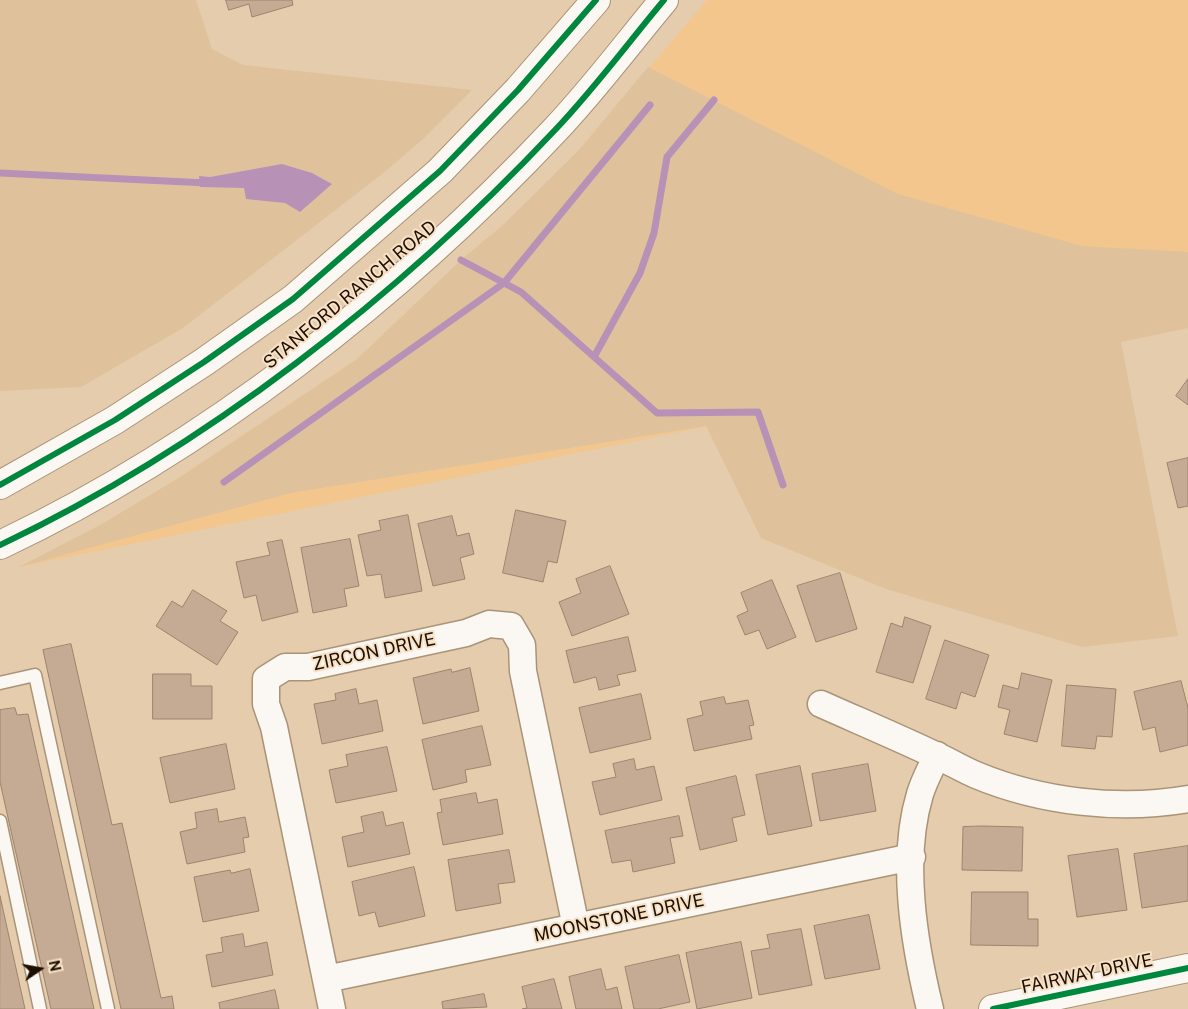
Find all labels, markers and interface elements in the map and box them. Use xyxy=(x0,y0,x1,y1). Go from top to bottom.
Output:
street label: STANFORD RANCH ROAD xyxy=(259,216,441,374)
street label: ZIRCON DRIVE xyxy=(311,628,437,676)
street label: MOONSTONE DRIVE xyxy=(532,889,706,947)
north arrow xyxy=(15,944,65,994)
street label: FAIRWAY DRIVE xyxy=(1019,950,1155,998)
text: N xyxy=(46,959,64,973)

